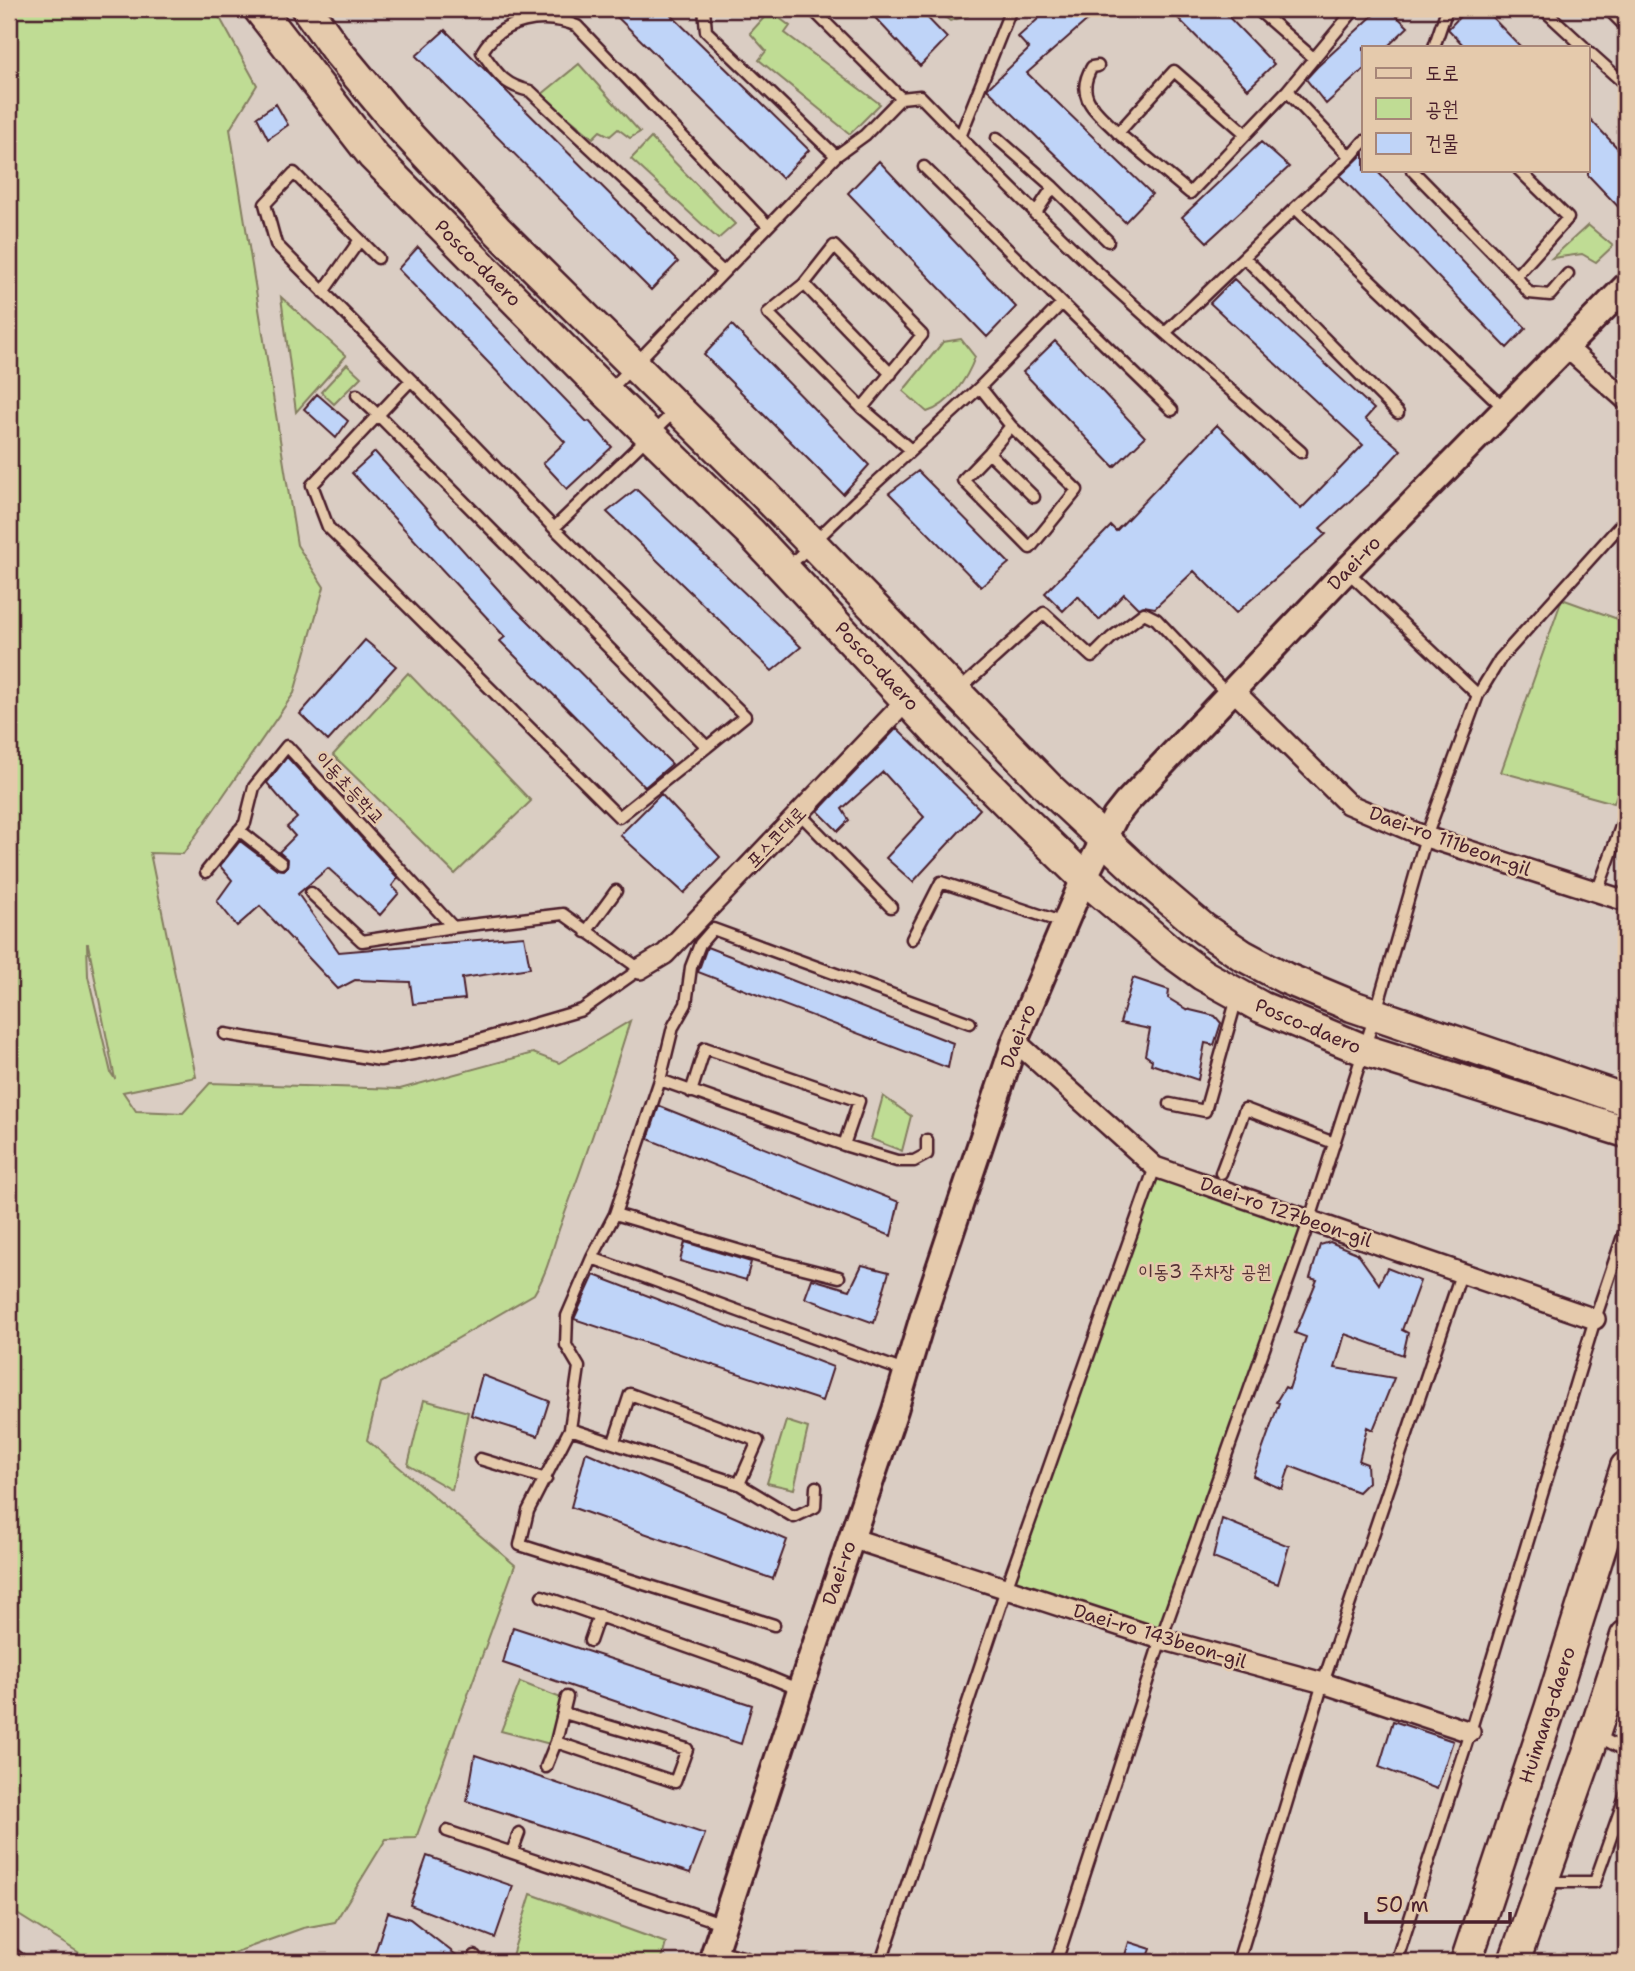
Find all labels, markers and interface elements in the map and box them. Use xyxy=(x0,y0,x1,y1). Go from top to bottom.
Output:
legend xyxy=(1362,46,1590,172)
text: 도로 xyxy=(1425,59,1459,87)
text: 공원 xyxy=(1425,95,1459,123)
text: 건물 xyxy=(1425,129,1459,157)
street label: Posco-daero xyxy=(429,214,527,312)
street label: Daei-ro xyxy=(1322,530,1386,596)
street label: Posco-daero xyxy=(829,616,925,716)
street label: 이동초등학교 xyxy=(310,746,390,830)
street label: Daei-ro 111beon-gil xyxy=(1366,800,1535,882)
street label: 포스코대로 xyxy=(740,801,812,873)
street label: Posco-daero xyxy=(1251,992,1365,1060)
street label: Daei-ro xyxy=(994,1000,1042,1072)
street label: Daei-ro 127beon-gil xyxy=(1197,1171,1376,1253)
park label: 이동3 주차장 공원 xyxy=(1138,1259,1272,1284)
street label: Daei-ro xyxy=(816,1537,862,1609)
street label: Daei-ro 143beon-gil xyxy=(1070,1598,1250,1674)
street label: Huimang-daero xyxy=(1513,1643,1581,1787)
scale bar xyxy=(1366,1880,1509,1924)
text: 50 m xyxy=(1376,1891,1429,1919)

